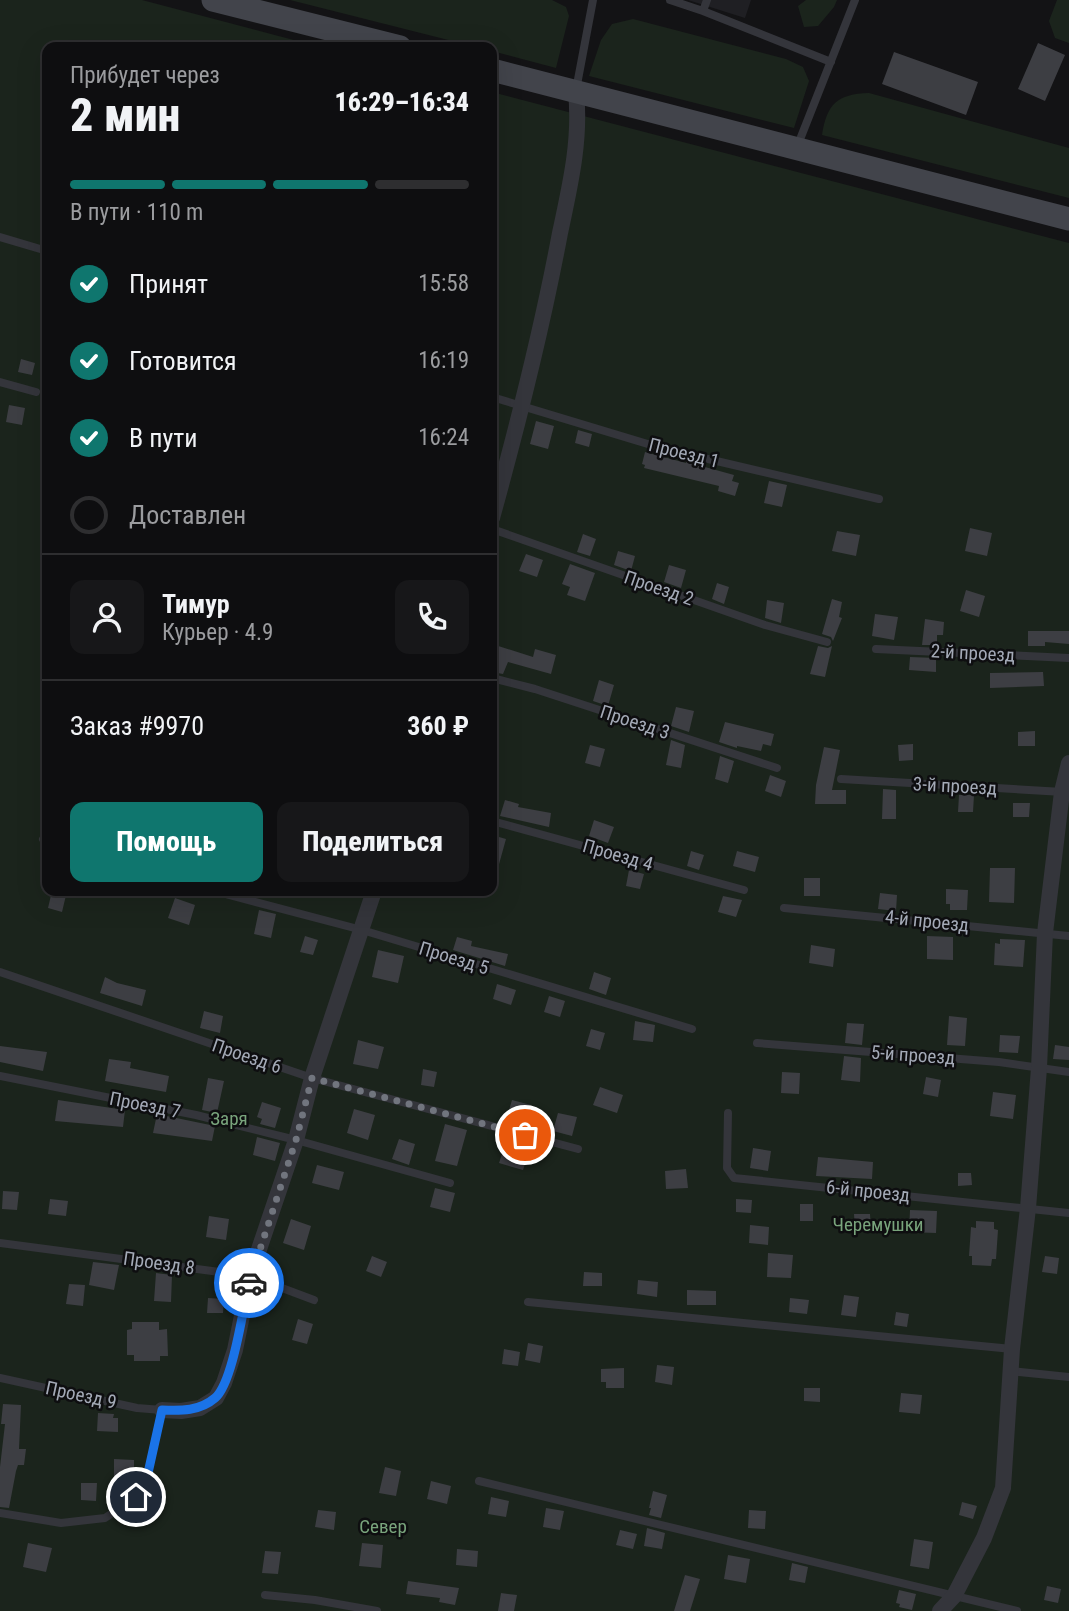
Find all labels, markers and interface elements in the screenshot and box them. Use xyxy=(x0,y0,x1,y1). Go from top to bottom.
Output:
text: Прибудет через xyxy=(70,62,220,89)
text: 16:29–16:34 xyxy=(335,87,469,117)
text: 2 мин xyxy=(70,88,180,142)
text: В пути · 110 m xyxy=(70,199,203,226)
icon: check xyxy=(70,265,108,303)
text: Принят xyxy=(129,269,208,299)
text: 15:58 xyxy=(418,270,469,297)
icon: check xyxy=(70,342,108,380)
text: Готовится xyxy=(129,346,237,376)
text: 16:19 xyxy=(418,347,469,374)
icon: check xyxy=(70,419,108,457)
text: В пути xyxy=(129,423,198,453)
text: 16:24 xyxy=(418,424,469,451)
street label: Проезд 1 xyxy=(646,433,722,473)
text: Доставлен xyxy=(129,500,246,530)
street label: Проезд 2 xyxy=(621,565,697,611)
button: person xyxy=(70,580,144,654)
button: phone xyxy=(395,580,469,654)
text: Тимур xyxy=(162,589,230,619)
text: Курьер · 4.9 xyxy=(162,619,273,646)
street label: 2-й проезд xyxy=(930,639,1016,667)
street label: Проезд 3 xyxy=(597,700,673,744)
text: Заказ #9970 xyxy=(70,711,204,741)
text: 360 ₽ xyxy=(407,711,469,741)
street label: 3-й проезд xyxy=(912,772,998,800)
button: Помощь xyxy=(70,802,263,882)
button: Поделиться xyxy=(277,802,469,882)
street label: Проезд 4 xyxy=(580,834,656,876)
street label: 4-й проезд xyxy=(884,905,970,937)
street label: Проезд 5 xyxy=(416,936,492,980)
street label: Проезд 6 xyxy=(209,1033,285,1079)
street label: 5-й проезд xyxy=(870,1041,956,1069)
street label: Проезд 7 xyxy=(107,1087,183,1123)
pin xyxy=(495,1105,555,1165)
park label: Заря xyxy=(210,1107,248,1130)
icon: bag xyxy=(506,1116,544,1154)
street label: 6-й проезд xyxy=(825,1175,911,1207)
park label: Черемушки xyxy=(833,1213,923,1236)
street label: Проезд 8 xyxy=(122,1247,196,1279)
courier xyxy=(214,1248,284,1318)
icon: car xyxy=(230,1264,268,1302)
street label: Проезд 9 xyxy=(43,1376,119,1414)
pin xyxy=(106,1467,166,1527)
icon: home xyxy=(117,1478,155,1516)
park label: Север xyxy=(359,1515,407,1538)

